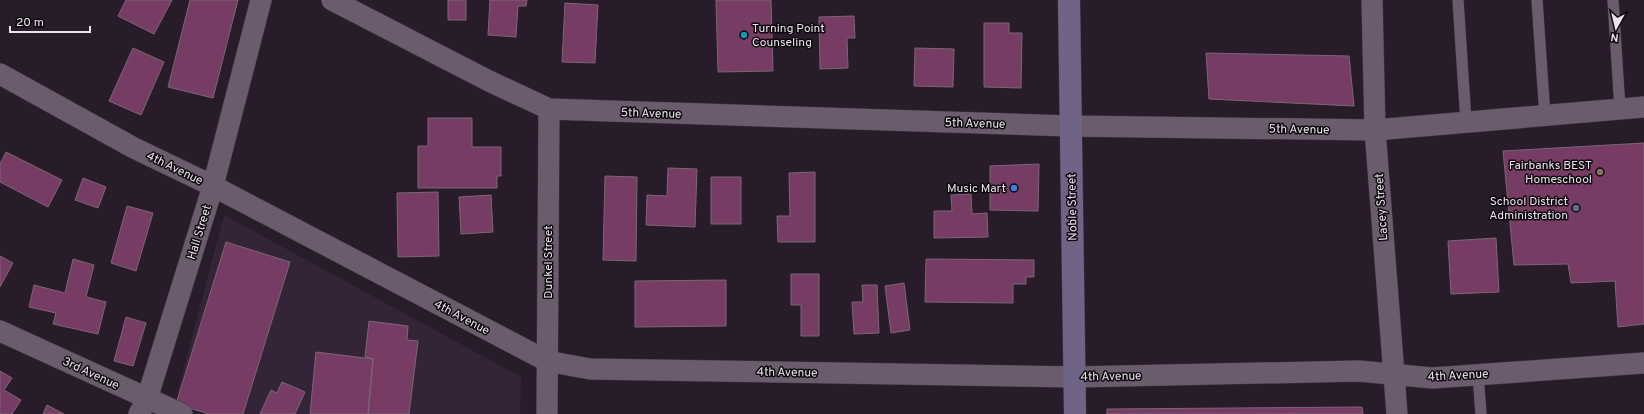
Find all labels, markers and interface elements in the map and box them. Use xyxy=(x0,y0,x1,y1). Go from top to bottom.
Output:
scale bar xyxy=(10,8,90,34)
north arrow xyxy=(1596,8,1636,48)
text: 20 m xyxy=(16,15,44,31)
place label: Turning Point Counseling xyxy=(752,21,825,51)
text: N xyxy=(1610,29,1620,44)
marker: Turning Point Counseling xyxy=(739,30,749,40)
street label: 5th Avenue xyxy=(620,105,682,123)
street label: 5th Avenue xyxy=(944,115,1006,133)
street label: 5th Avenue xyxy=(1268,121,1330,139)
street label: 4th Avenue xyxy=(144,148,205,189)
place label: Fairbanks BEST Homeschool xyxy=(1509,158,1592,188)
marker: Fairbanks BEST Homeschool xyxy=(1595,167,1605,177)
street label: Noble Street xyxy=(1064,173,1082,241)
street label: Lacey Street xyxy=(1372,173,1392,241)
place label: Music Mart xyxy=(947,181,1006,197)
marker: Music Mart xyxy=(1009,183,1019,193)
place label: School District Administration xyxy=(1489,194,1568,224)
street label: Hall Street xyxy=(184,203,216,262)
marker: School District Administration xyxy=(1571,203,1581,213)
street label: Dunkel Street xyxy=(541,225,557,299)
street label: 4th Avenue xyxy=(431,297,492,339)
street label: 3rd Avenue xyxy=(60,354,122,394)
street label: 4th Avenue xyxy=(756,364,818,382)
street label: 4th Avenue xyxy=(1427,366,1489,386)
street label: 4th Avenue xyxy=(1080,368,1142,386)

